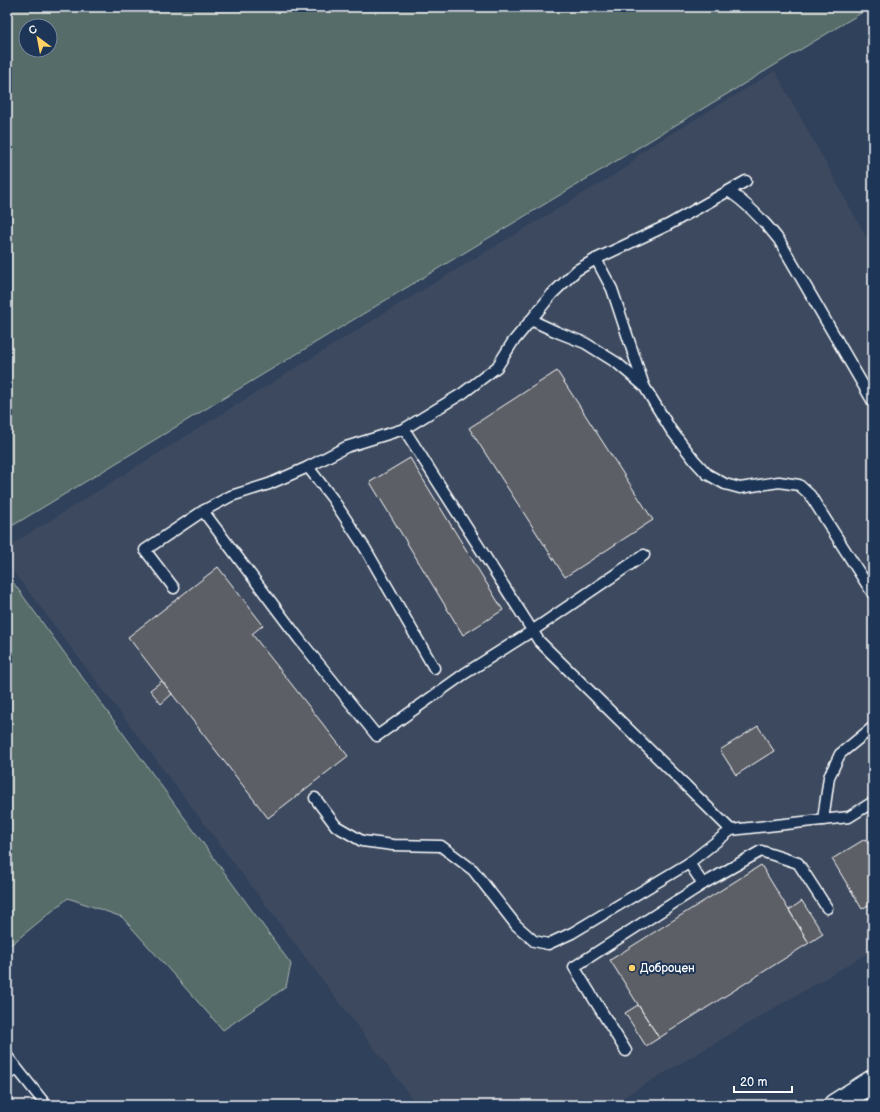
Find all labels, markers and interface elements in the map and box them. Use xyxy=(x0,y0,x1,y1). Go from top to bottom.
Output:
north arrow xyxy=(18,18,58,58)
text: С xyxy=(26,22,40,37)
place label: Доброцен xyxy=(640,961,695,976)
marker: Доброцен xyxy=(627,963,637,973)
scale bar xyxy=(734,1068,792,1094)
text: 20 m xyxy=(740,1075,767,1090)

